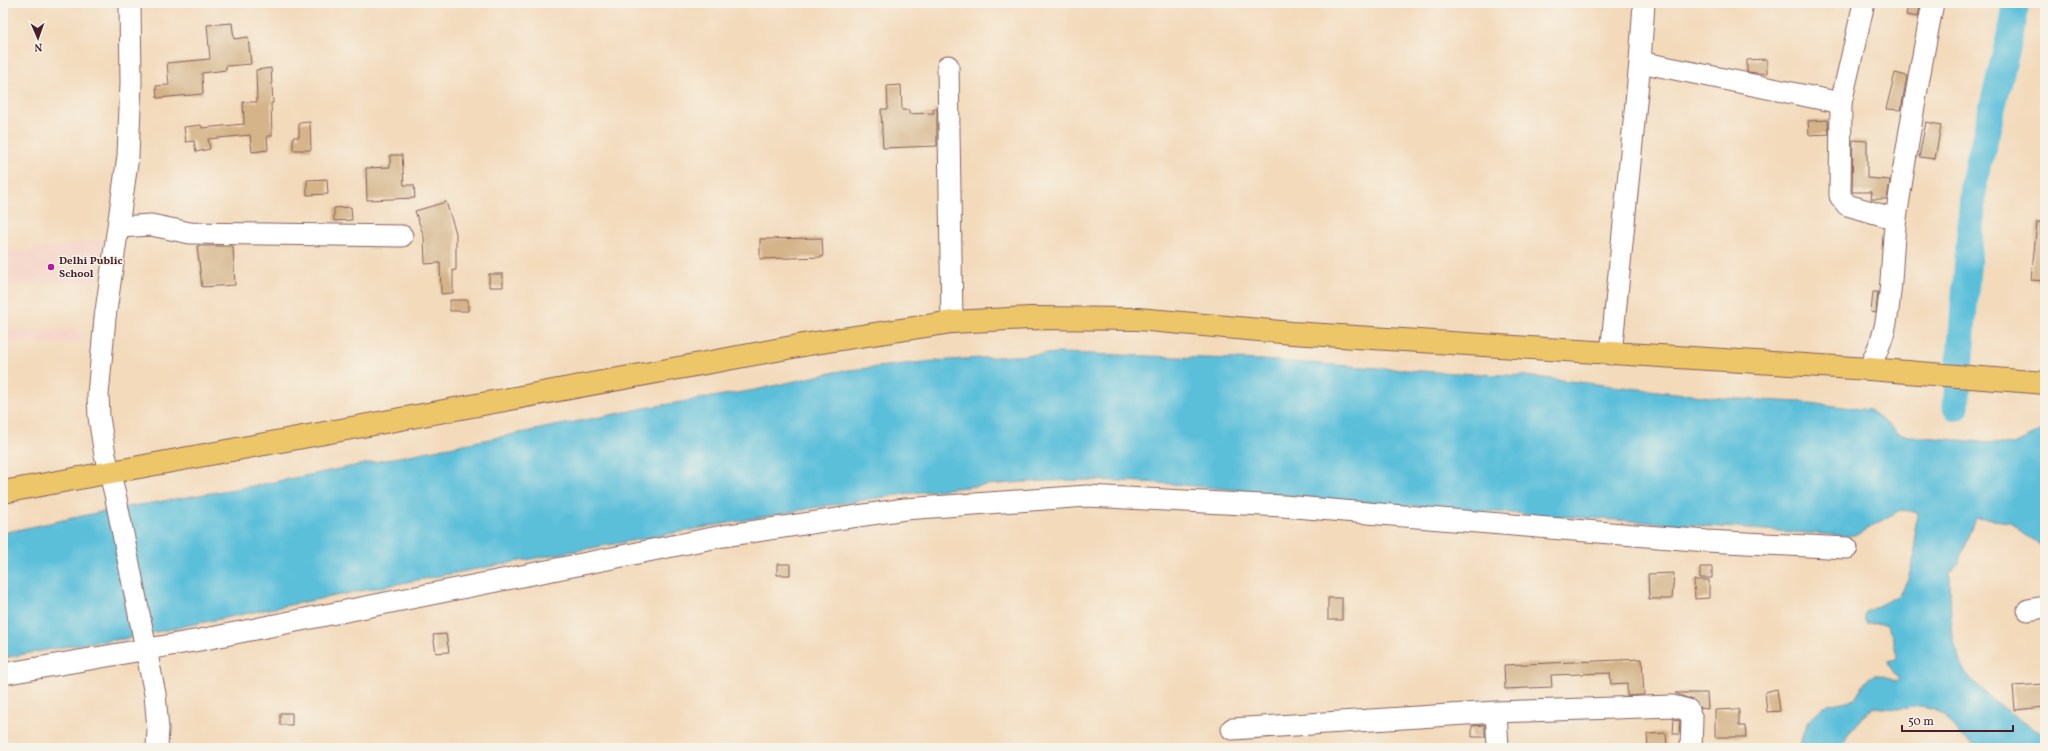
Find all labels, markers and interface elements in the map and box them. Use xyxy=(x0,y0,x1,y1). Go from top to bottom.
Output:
north arrow xyxy=(18,18,58,58)
text: N xyxy=(34,39,43,54)
place label: Delhi Public School xyxy=(59,254,123,282)
marker: Delhi Public School xyxy=(46,262,56,272)
scale bar xyxy=(1902,707,2013,733)
text: 50 m xyxy=(1908,714,1934,730)

